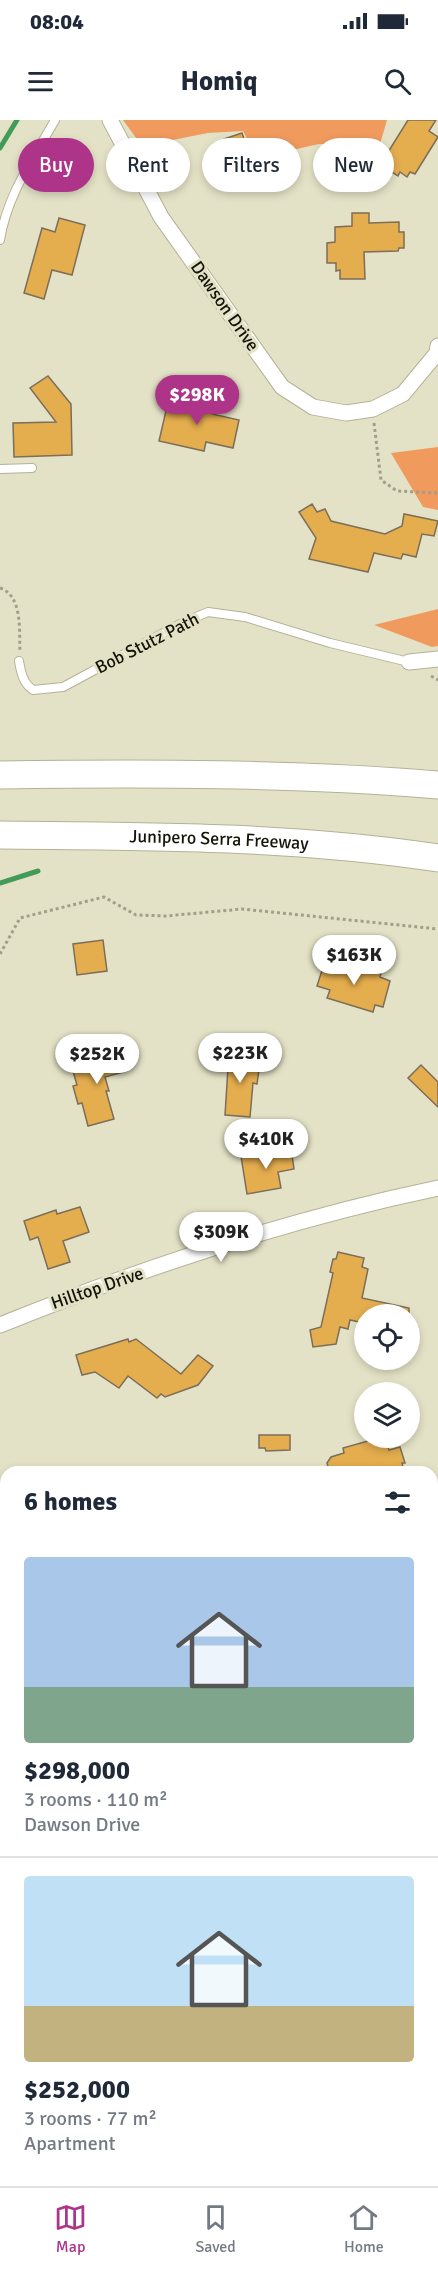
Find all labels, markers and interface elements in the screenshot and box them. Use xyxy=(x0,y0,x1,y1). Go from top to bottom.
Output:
text: 08:04 xyxy=(30,8,84,35)
icon: menu xyxy=(24,65,57,98)
text: Homiq xyxy=(180,65,258,98)
icon: search xyxy=(381,65,414,98)
chip: Buy xyxy=(18,138,94,192)
chip: Rent xyxy=(106,138,190,192)
chip: Filters xyxy=(202,138,301,192)
chip: New xyxy=(313,138,394,192)
street label: Dawson Drive xyxy=(186,257,264,355)
pin: $298K xyxy=(155,375,239,426)
text: $298K xyxy=(169,382,225,407)
street label: Bob Stutz Path xyxy=(92,607,202,679)
street label: Junipero Serra Freeway xyxy=(129,825,310,855)
pin: $163K xyxy=(312,935,396,986)
text: $163K xyxy=(326,942,382,967)
pin: $223K xyxy=(198,1033,282,1084)
pin: $252K xyxy=(55,1034,139,1085)
text: $223K xyxy=(212,1040,268,1065)
text: $252K xyxy=(69,1041,125,1066)
pin: $410K xyxy=(224,1119,308,1170)
text: $410K xyxy=(238,1126,294,1151)
pin: $309K xyxy=(179,1212,263,1263)
text: $309K xyxy=(193,1219,249,1244)
street label: Hilltop Drive xyxy=(48,1262,146,1314)
map controls xyxy=(354,1304,420,1448)
button: locate xyxy=(354,1304,420,1370)
button: layers xyxy=(354,1382,420,1448)
text: 6 homes xyxy=(24,1486,117,1518)
icon: filters xyxy=(381,1486,414,1519)
icon: home xyxy=(165,1596,273,1704)
text: $298,000 xyxy=(24,1755,130,1787)
text: 3 rooms · 110 m² xyxy=(24,1787,168,1812)
text: Dawson Drive xyxy=(24,1812,140,1837)
icon: home xyxy=(165,1915,273,2023)
text: $252,000 xyxy=(24,2074,130,2106)
text: 3 rooms · 77 m² xyxy=(24,2106,157,2131)
text: Apartment xyxy=(24,2131,116,2156)
tab: Map xyxy=(54,2201,87,2257)
tab: Saved xyxy=(195,2201,236,2257)
tab: Home xyxy=(344,2201,384,2257)

